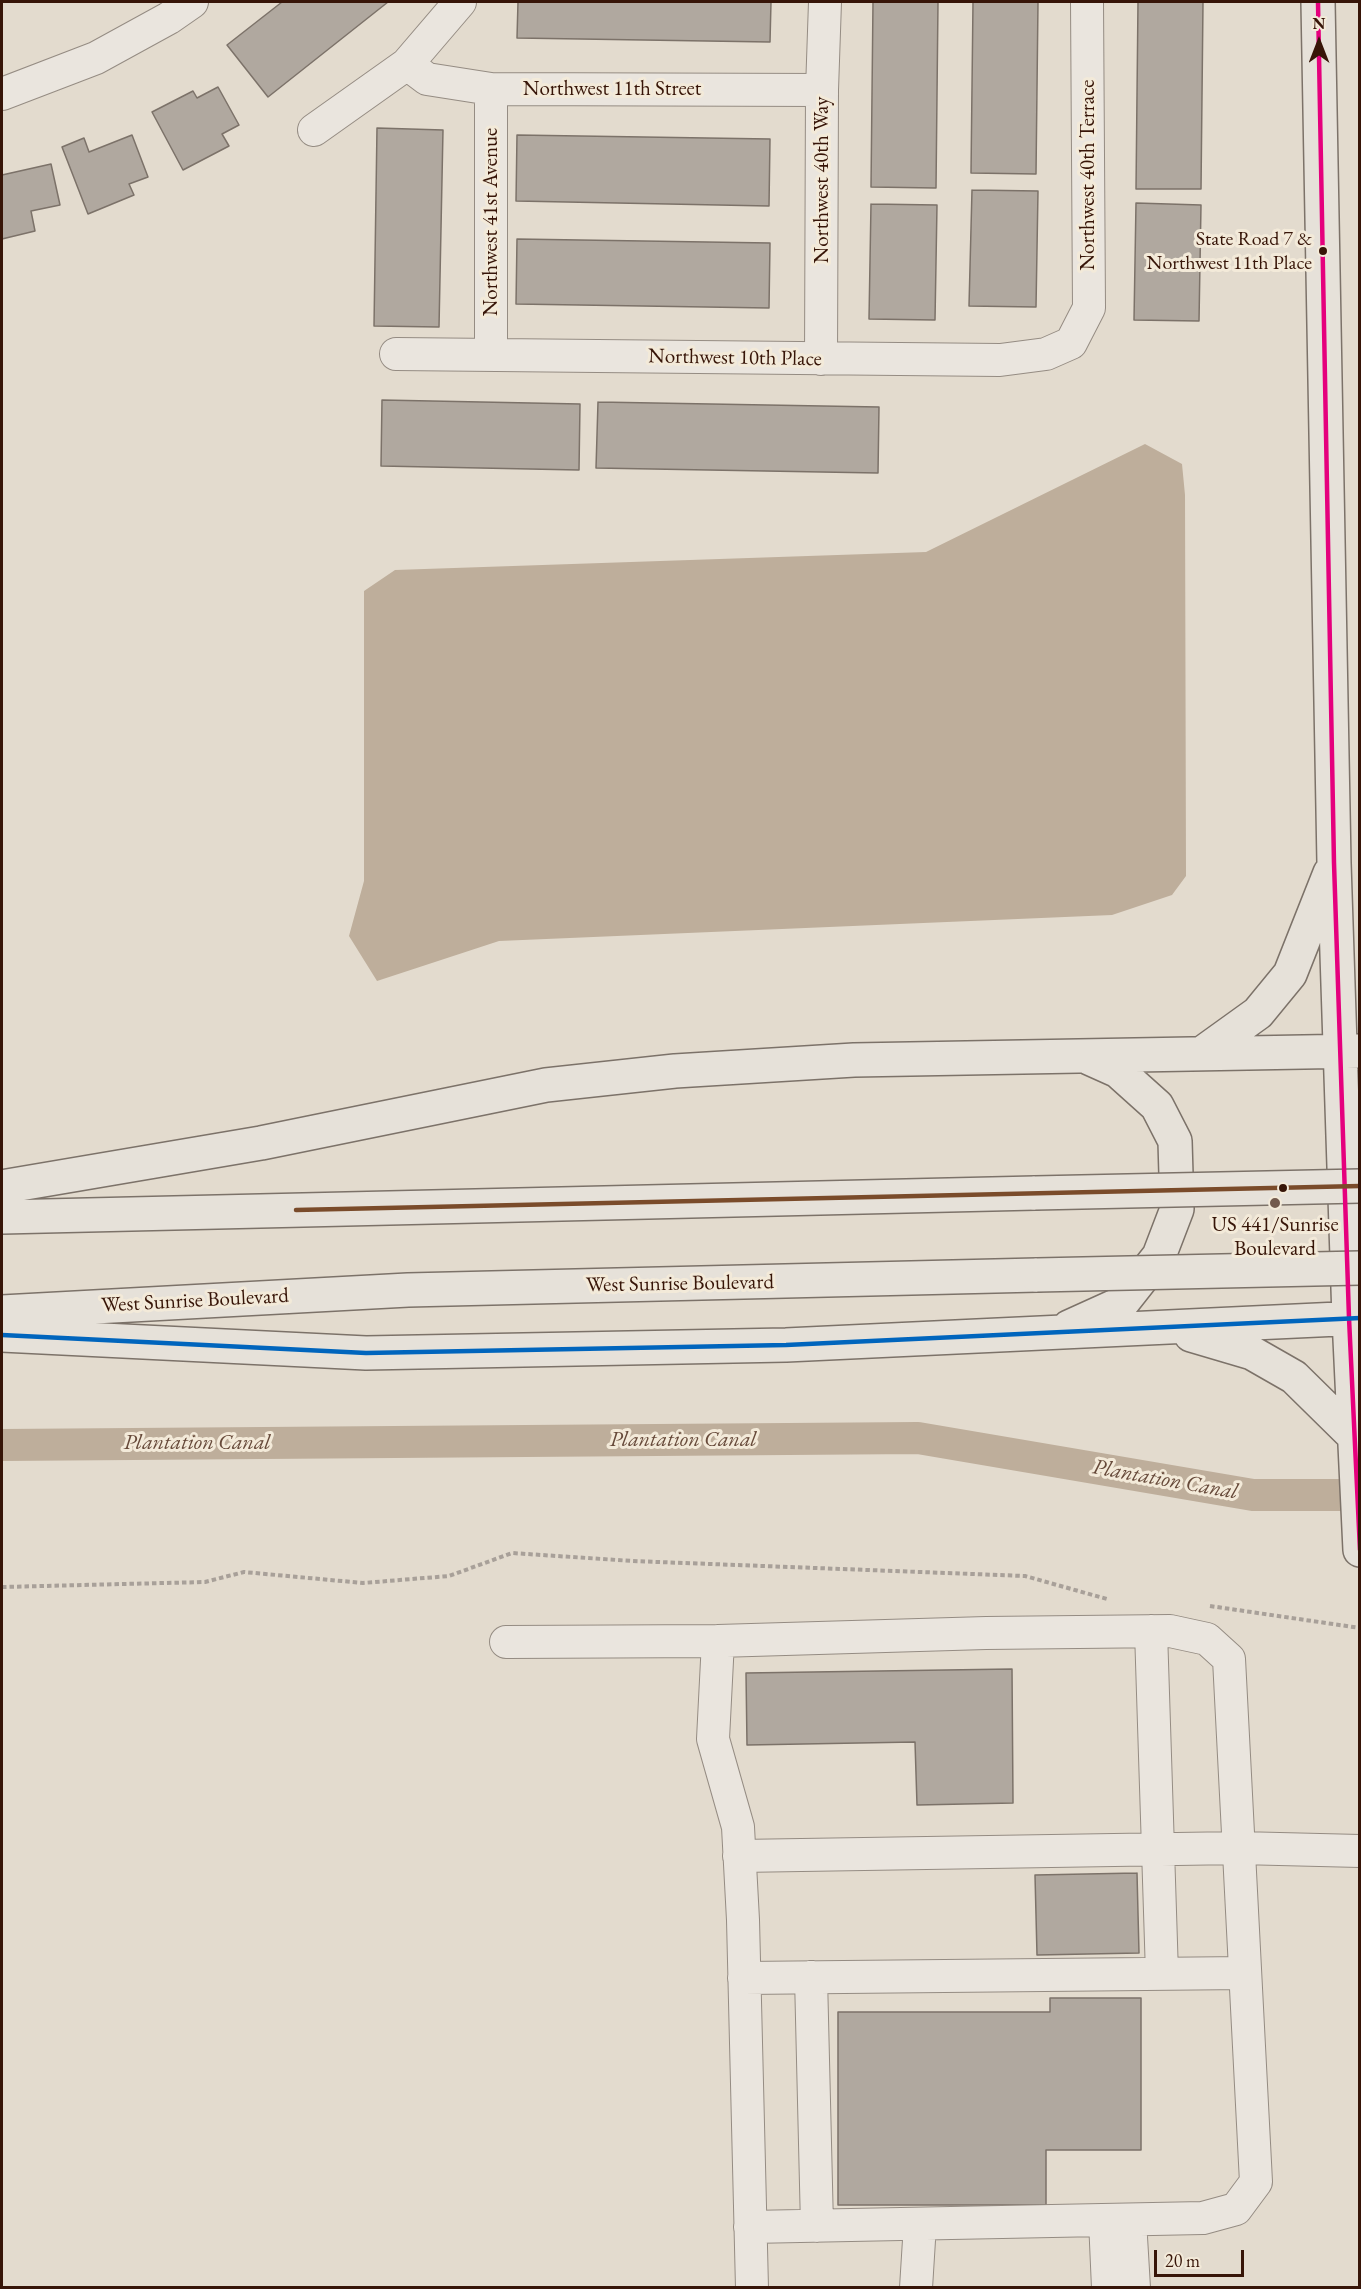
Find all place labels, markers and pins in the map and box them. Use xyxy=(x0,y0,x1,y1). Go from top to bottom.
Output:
place label: State Road 7 & Northwest 11th Place xyxy=(1147,228,1312,275)
marker: State Road 7 & Northwest 11th Place xyxy=(1317,245,1329,257)
unlabelled marker xyxy=(1277,1182,1289,1194)
marker: US 441/Sunrise Boulevard xyxy=(1268,1196,1282,1210)
place label: US 441/Sunrise Boulevard xyxy=(1211,1212,1339,1262)

